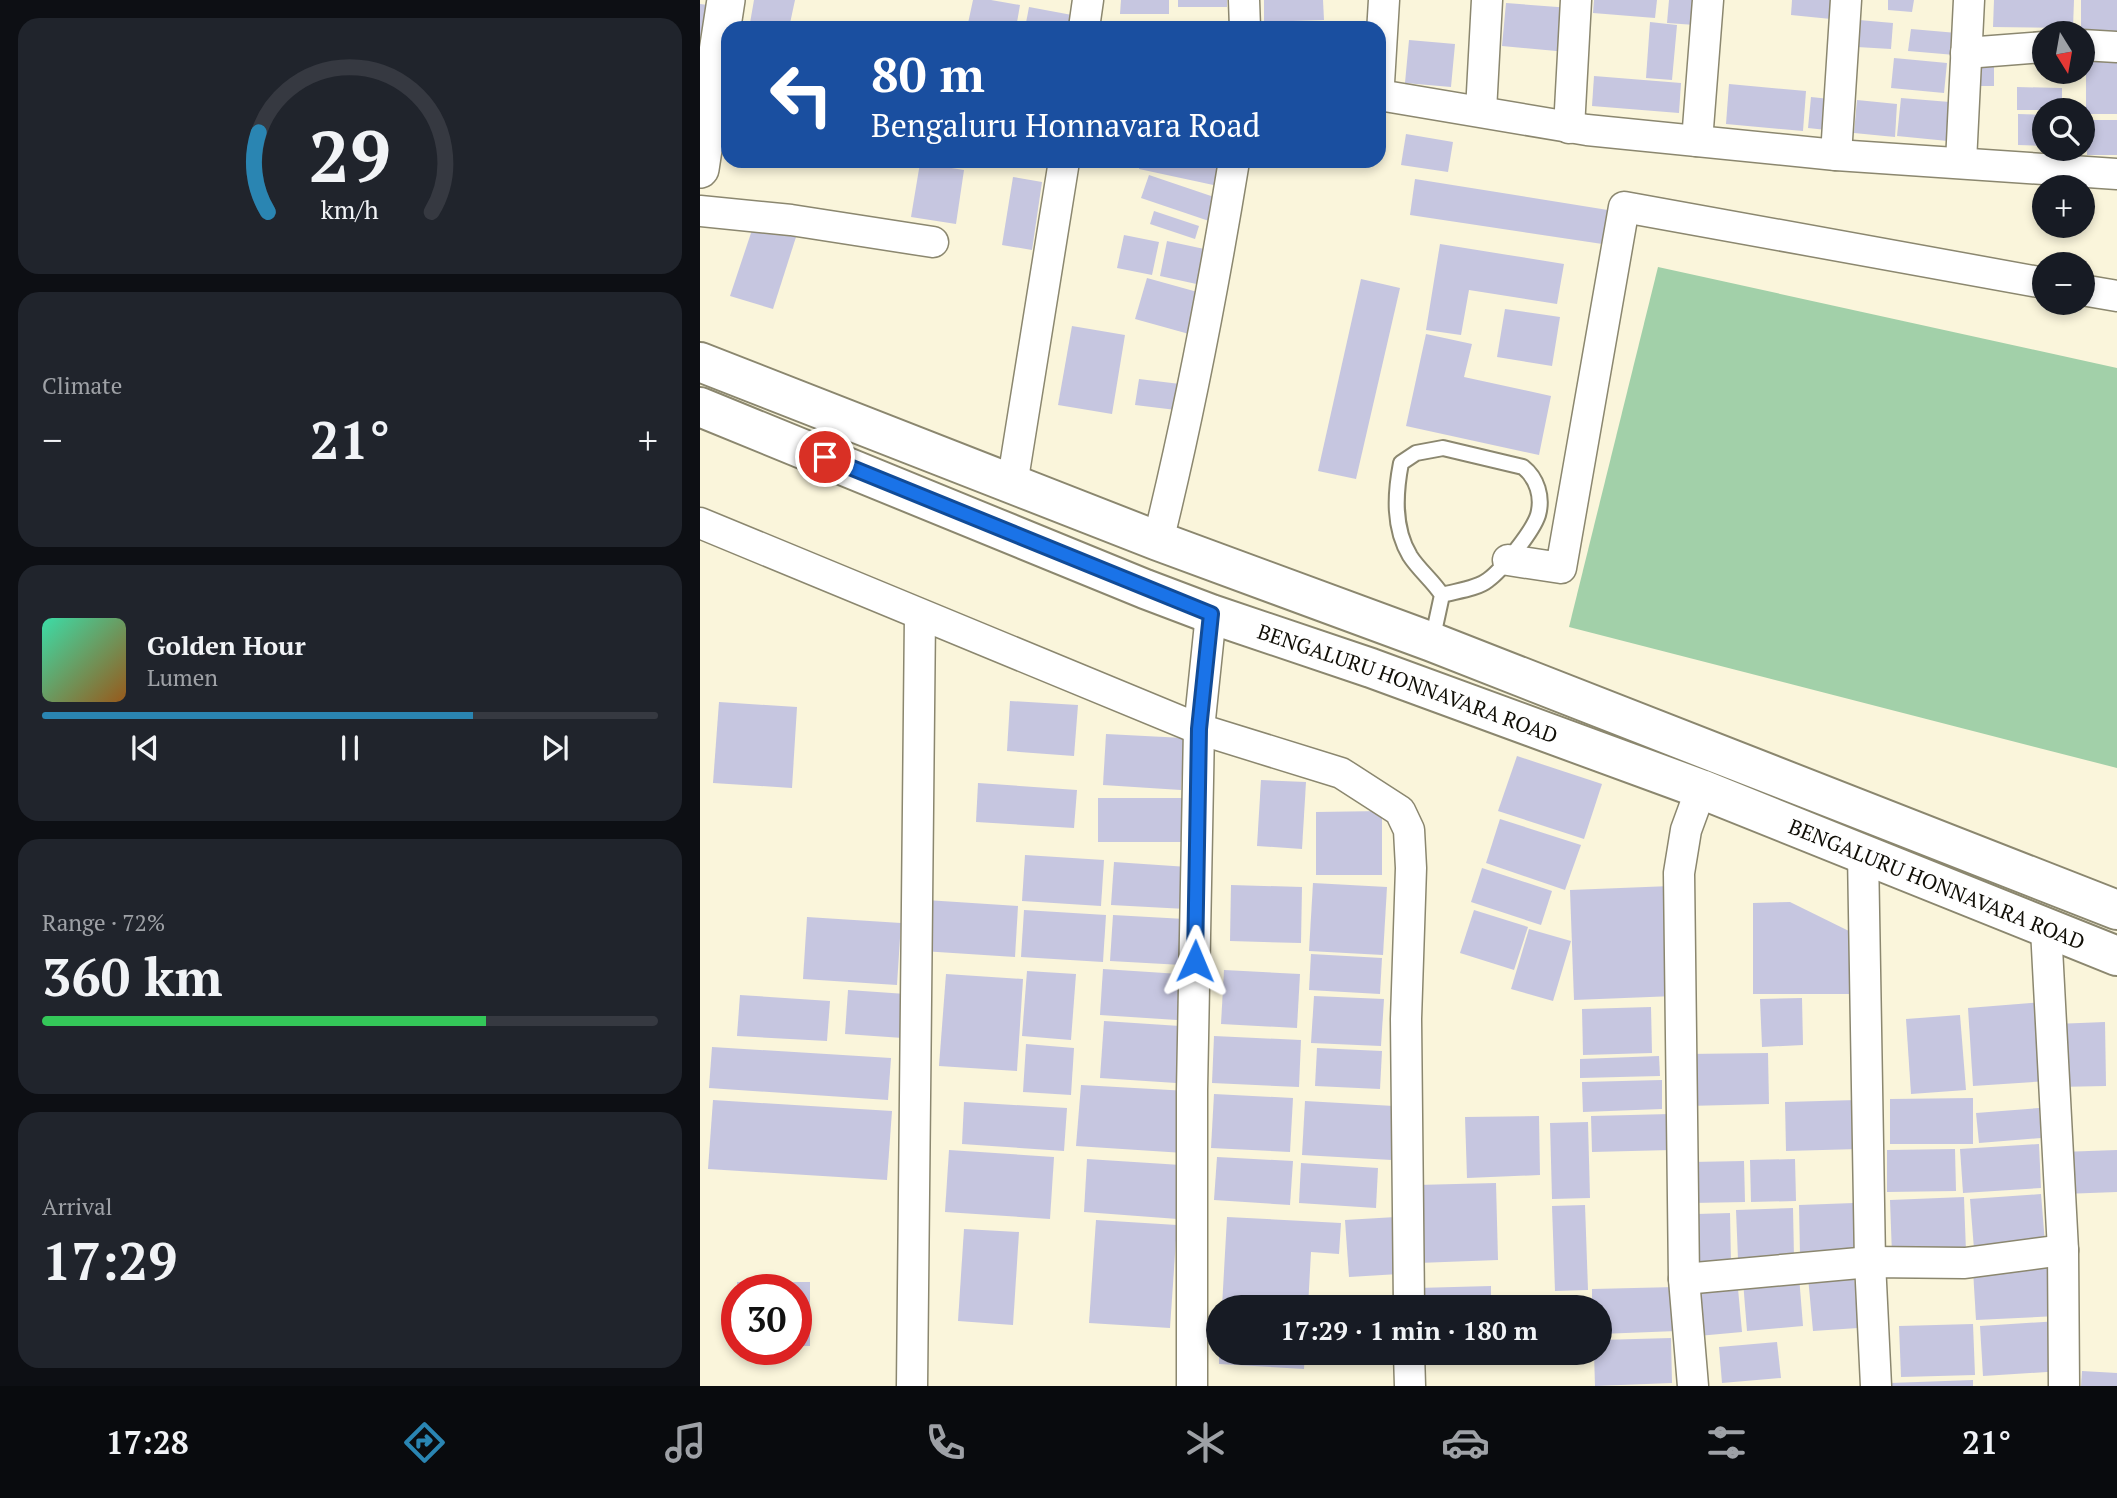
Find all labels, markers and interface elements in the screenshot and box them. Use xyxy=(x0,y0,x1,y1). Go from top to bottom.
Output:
north arrow xyxy=(2032,21,2095,84)
map controls xyxy=(2032,21,2095,315)
text: 80 m xyxy=(871,41,985,106)
icon: left xyxy=(756,49,847,140)
button: search xyxy=(2032,98,2095,161)
text: Bengaluru Honnavara Road xyxy=(871,104,1260,146)
text: 29 xyxy=(309,106,391,203)
button: + xyxy=(2032,175,2095,238)
text: km/h xyxy=(321,193,379,226)
button: − xyxy=(2032,252,2095,315)
text: Climate xyxy=(42,370,122,401)
text: 21° xyxy=(310,405,390,474)
text: − xyxy=(42,415,62,465)
text: + xyxy=(638,415,658,465)
pin xyxy=(795,427,855,487)
icon: arrive xyxy=(806,438,844,476)
street label: BENGALURU HONNAVARA ROAD xyxy=(1254,617,1562,749)
text: Golden Hour xyxy=(147,628,306,662)
text: Lumen xyxy=(147,662,218,693)
icon: previous xyxy=(126,729,164,767)
icon: pause xyxy=(331,729,369,767)
icon: next xyxy=(536,729,574,767)
street label: BENGALURU HONNAVARA ROAD xyxy=(1785,812,2089,956)
text: Range · 72% xyxy=(42,907,165,938)
position arrow xyxy=(1158,924,1232,998)
text: 360 km xyxy=(42,942,223,1011)
text: Arrival xyxy=(42,1191,113,1222)
text: 17:29 xyxy=(42,1226,177,1295)
speed limit sign: 30 xyxy=(721,1274,812,1365)
text: 17:29 · 1 min · 180 m xyxy=(1280,1313,1538,1347)
icon: directions xyxy=(400,1418,449,1467)
icon: music xyxy=(661,1418,710,1467)
icon: phone xyxy=(921,1418,970,1467)
icon: climate xyxy=(1181,1418,1230,1467)
icon: car xyxy=(1441,1418,1490,1467)
icon: filters xyxy=(1702,1418,1751,1467)
text: 17:28 xyxy=(106,1421,189,1463)
text: 21° xyxy=(1962,1421,2011,1463)

